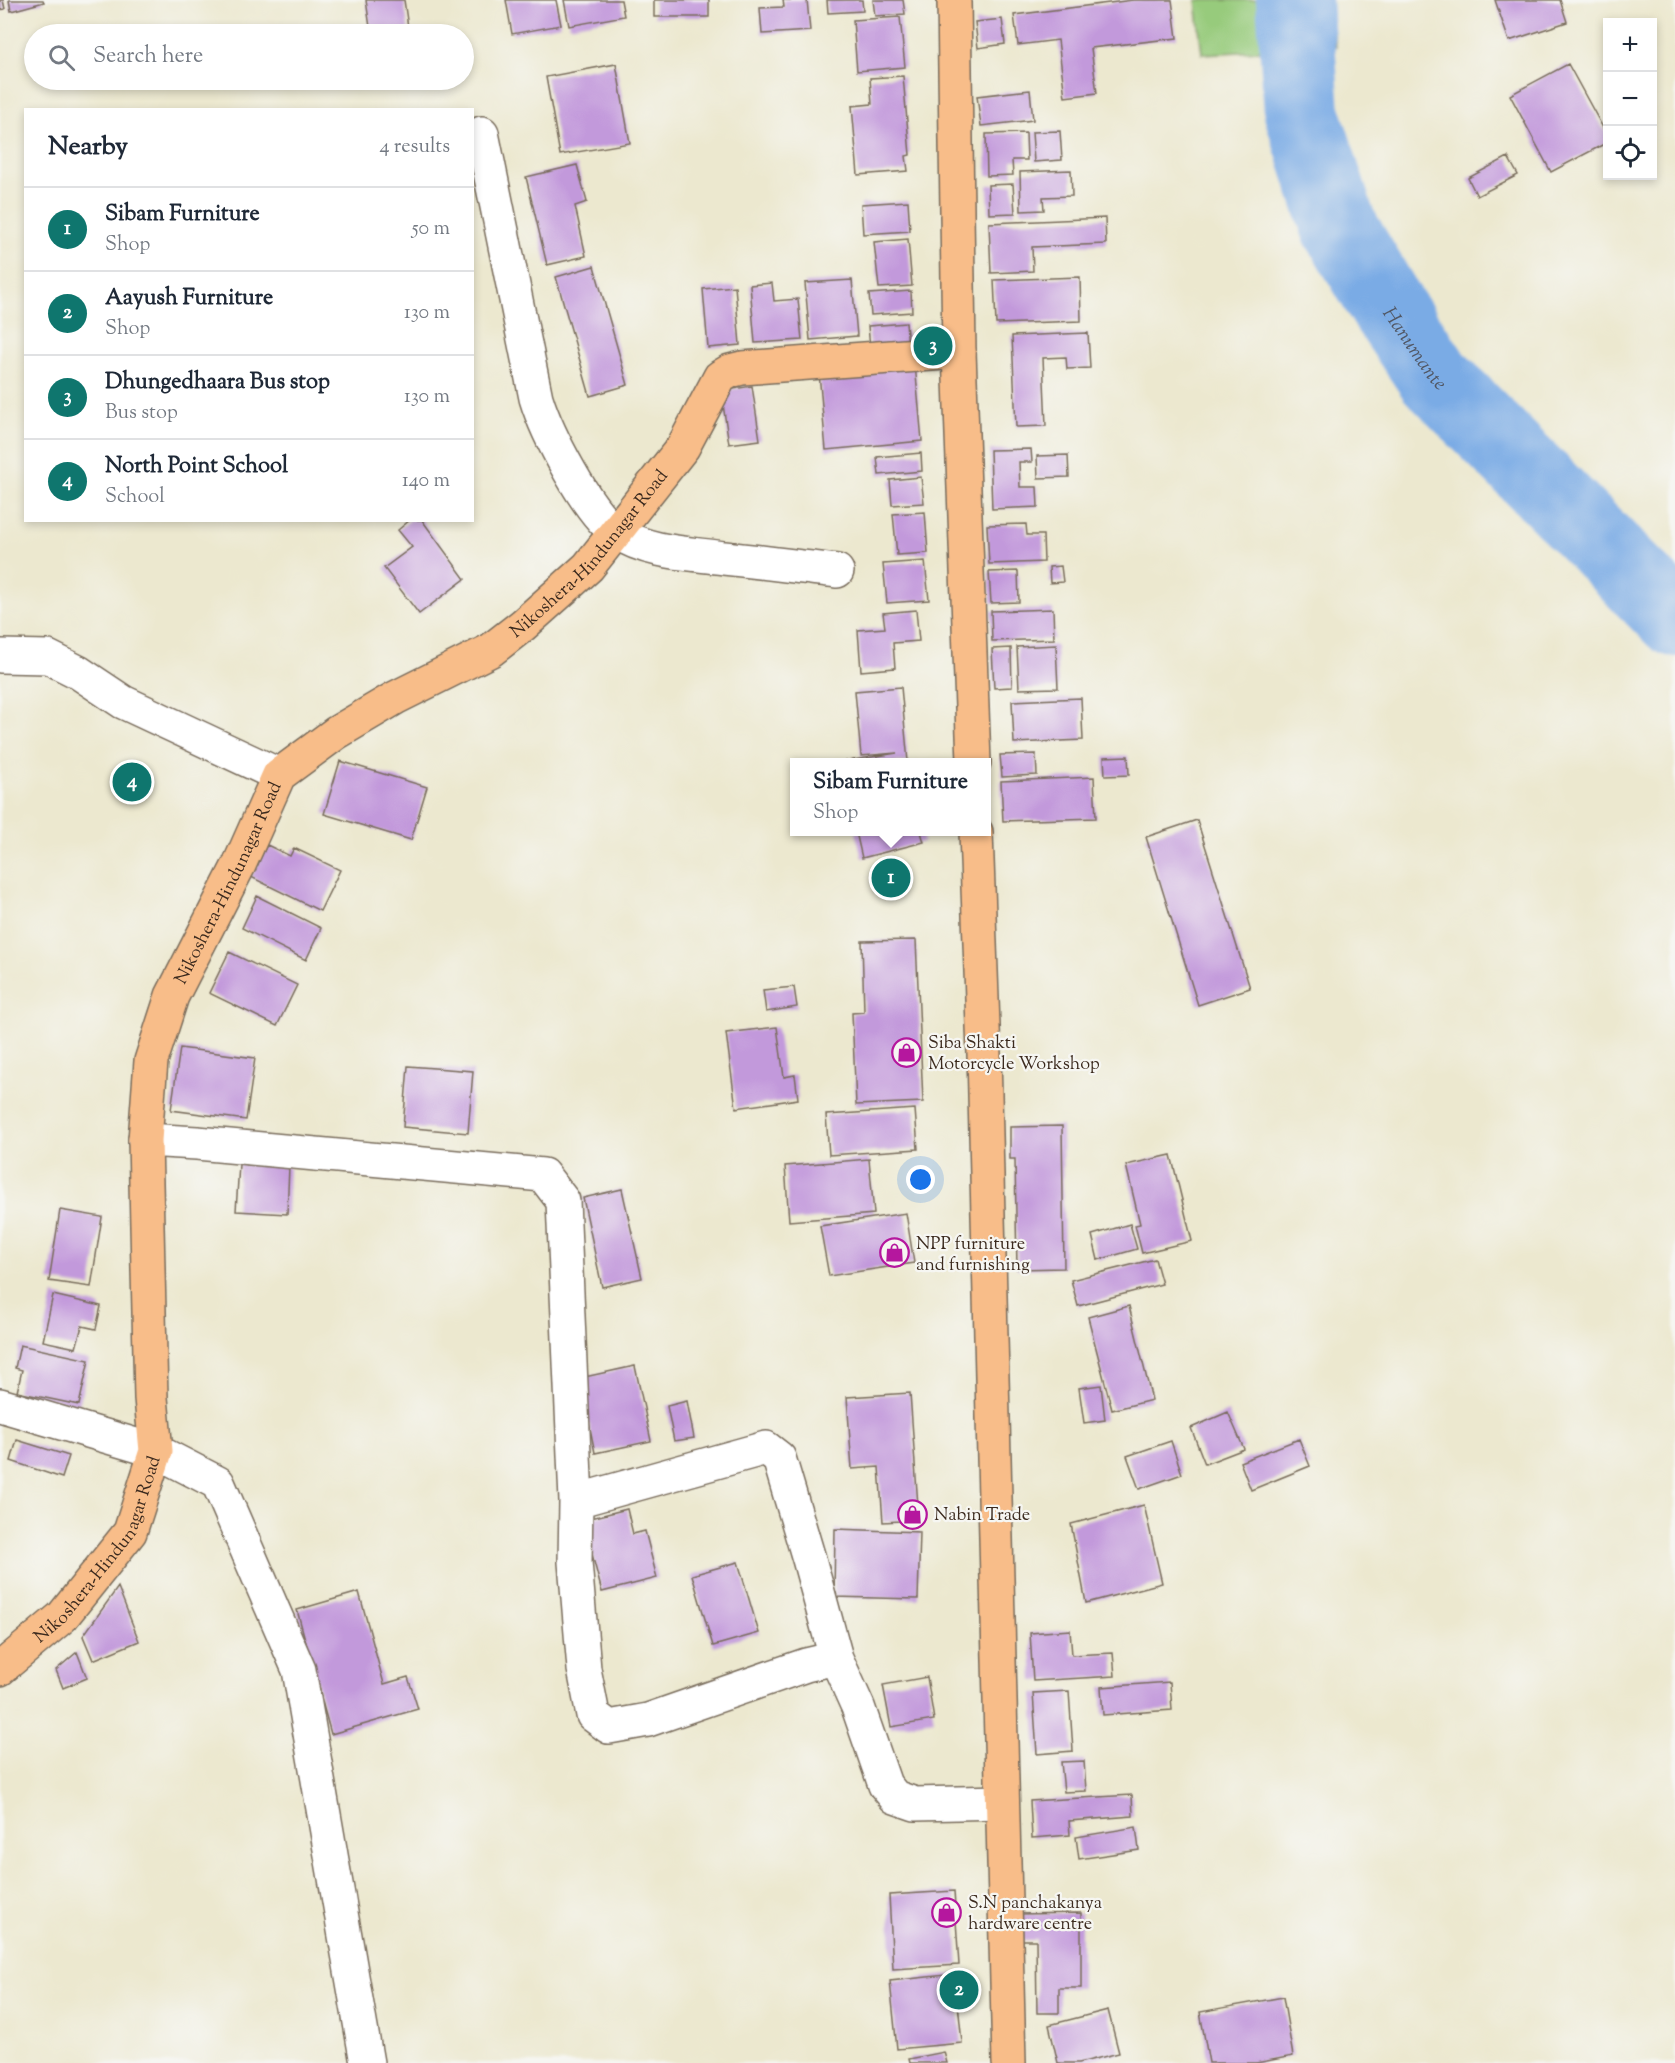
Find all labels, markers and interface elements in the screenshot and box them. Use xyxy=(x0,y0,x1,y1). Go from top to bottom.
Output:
map controls xyxy=(1603,18,1657,180)
button: + xyxy=(1603,18,1657,72)
search box xyxy=(24,24,474,90)
icon: search xyxy=(45,41,78,74)
text: Search here xyxy=(93,41,203,73)
button: − xyxy=(1603,72,1657,126)
button: locate xyxy=(1603,126,1657,180)
text: Nearby xyxy=(48,129,128,166)
text: 4 results xyxy=(379,133,450,162)
text: Sibam Furniture xyxy=(105,199,260,231)
text: 1 xyxy=(64,215,71,244)
text: 50 m xyxy=(412,215,450,244)
text: Shop xyxy=(105,231,150,260)
text: Aayush Furniture xyxy=(105,283,273,315)
text: 2 xyxy=(63,299,72,328)
text: 130 m xyxy=(404,299,450,328)
water label: Hanumante xyxy=(1374,302,1452,398)
text: Shop xyxy=(105,315,150,344)
pin: 3 xyxy=(914,324,952,368)
text: Dhungedhaara Bus stop xyxy=(105,367,330,399)
text: 3 xyxy=(63,383,72,412)
text: 130 m xyxy=(404,383,450,412)
text: Bus stop xyxy=(105,399,178,428)
text: North Point School xyxy=(105,451,288,483)
street label: Nikoshera-Hindunagar Road xyxy=(505,465,675,645)
text: 4 xyxy=(62,467,73,496)
text: 140 m xyxy=(402,467,450,496)
text: School xyxy=(105,483,165,512)
popup xyxy=(790,758,991,836)
pin: 4 xyxy=(112,760,152,804)
text: Sibam Furniture xyxy=(813,767,968,799)
street label: Nikoshera-Hindunagar Road xyxy=(169,778,289,989)
text: Shop xyxy=(813,799,858,828)
pin: 1 xyxy=(872,856,910,900)
place label: Siba Shakti Motorcycle Workshop xyxy=(928,1031,1100,1078)
shop icon: Siba Shakti Motorcycle Workshop xyxy=(891,1036,923,1068)
your location xyxy=(906,1165,935,1194)
place label: NPP furniture and furnishing xyxy=(916,1232,1030,1279)
shop icon: NPP furniture and furnishing xyxy=(879,1237,911,1269)
street label: Nikoshera-Hindunagar Road xyxy=(29,1453,169,1650)
shop icon: Nabin Trade xyxy=(897,1498,929,1530)
place label: Nabin Trade xyxy=(934,1503,1030,1529)
place label: S.N panchakanya hardware centre xyxy=(968,1891,1102,1938)
shop icon: S.N panchakanya hardware centre xyxy=(931,1896,963,1928)
pin: 2 xyxy=(940,1968,978,2012)

